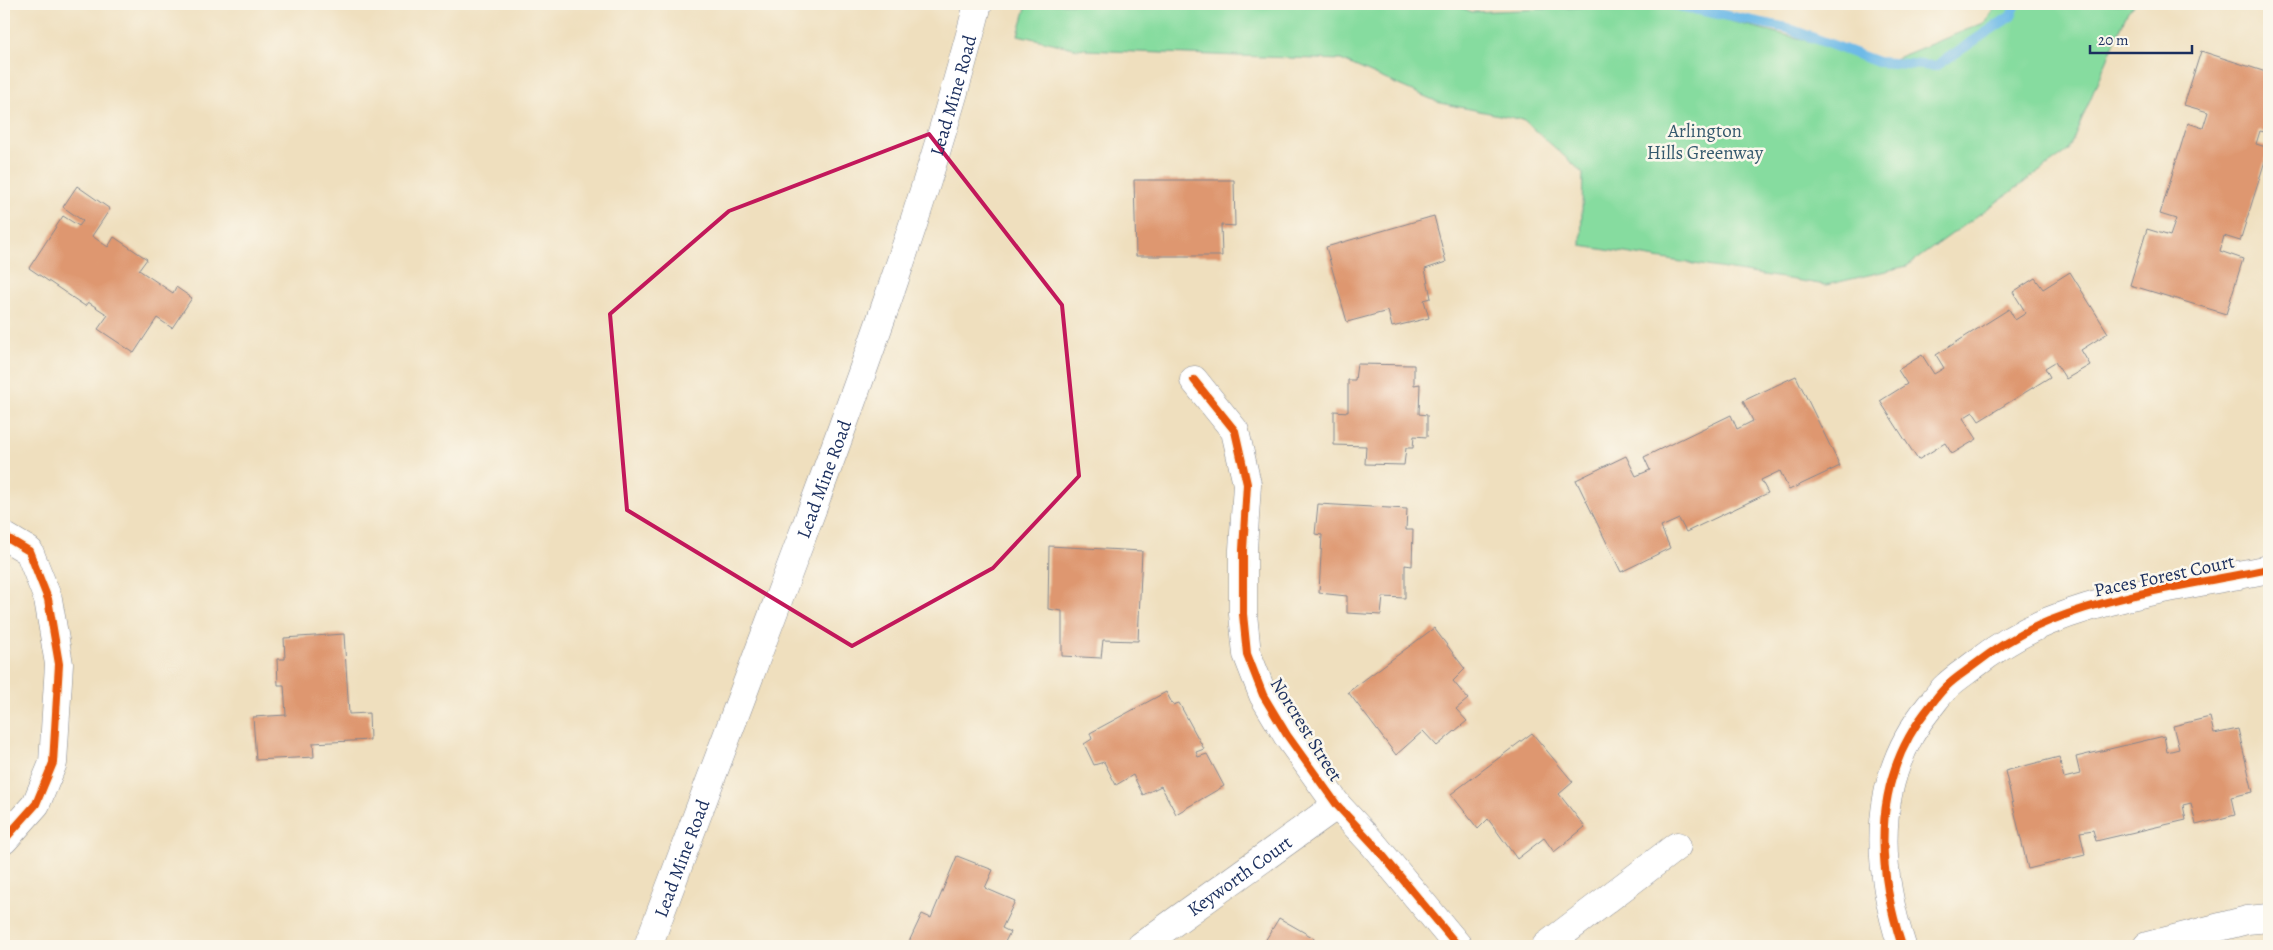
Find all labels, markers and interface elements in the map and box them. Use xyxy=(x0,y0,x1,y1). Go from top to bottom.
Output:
scale bar xyxy=(2090,22,2193,54)
text: 20 m xyxy=(2098,30,2129,50)
street label: Lead Mine Road xyxy=(924,31,984,159)
park label: Arlington Hills Greenway xyxy=(1647,118,1764,166)
street label: Lead Mine Road xyxy=(791,416,858,542)
street label: Paces Forest Court xyxy=(2092,548,2237,604)
street label: Norcrest Street xyxy=(1264,673,1348,786)
street label: Lead Mine Road xyxy=(648,795,717,921)
street label: Keyworth Court xyxy=(1182,830,1297,923)

